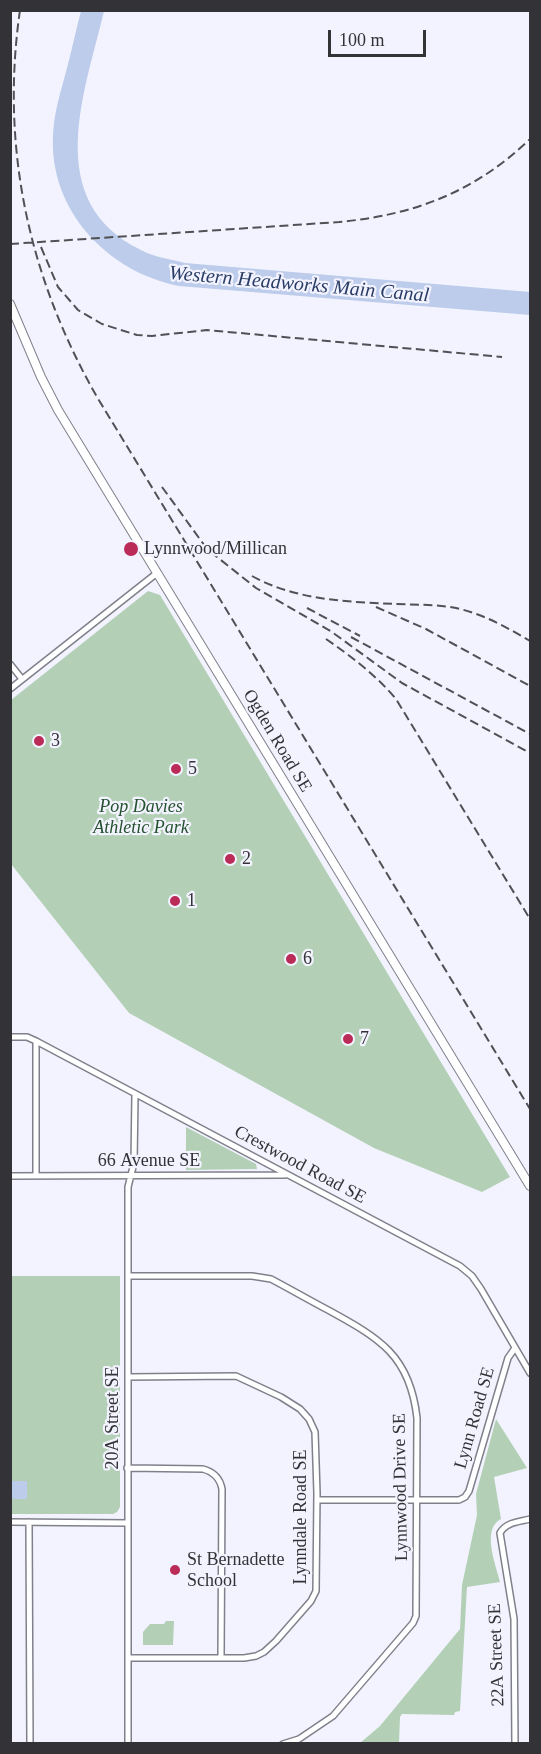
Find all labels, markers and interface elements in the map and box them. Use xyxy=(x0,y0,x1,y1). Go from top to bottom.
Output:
scale bar xyxy=(331,18,428,56)
text: 100 m xyxy=(339,30,385,50)
water label: Western Headworks Main Canal xyxy=(168,262,430,308)
place label: Lynnwood/Millican xyxy=(144,538,287,560)
marker: Lynnwood/Millican xyxy=(122,540,140,558)
street label: Ogden Road SE xyxy=(238,686,316,796)
place label: 3 xyxy=(51,730,60,752)
marker: 3 xyxy=(32,734,46,748)
place label: 5 xyxy=(188,758,197,780)
marker: 5 xyxy=(169,762,183,776)
park label: Pop Davies Athletic Park xyxy=(93,796,189,838)
place label: 2 xyxy=(242,848,251,870)
marker: 2 xyxy=(223,852,237,866)
place label: 1 xyxy=(187,890,196,912)
marker: 1 xyxy=(168,894,182,908)
place label: 6 xyxy=(303,948,312,970)
marker: 6 xyxy=(284,952,298,966)
place label: 7 xyxy=(360,1028,369,1050)
marker: 7 xyxy=(341,1032,355,1046)
street label: Crestwood Road SE xyxy=(230,1121,370,1209)
street label: 66 Avenue SE xyxy=(98,1150,200,1172)
street label: Lynn Road SE xyxy=(450,1365,500,1471)
street label: 20A Street SE xyxy=(102,1367,124,1469)
street label: Lynnwood Drive SE xyxy=(389,1413,413,1561)
street label: Lynndale Road SE xyxy=(290,1450,312,1584)
place label: St Bernadette School xyxy=(187,1549,284,1592)
marker: St Bernadette School xyxy=(168,1563,182,1577)
street label: 22A Street SE xyxy=(484,1603,510,1707)

